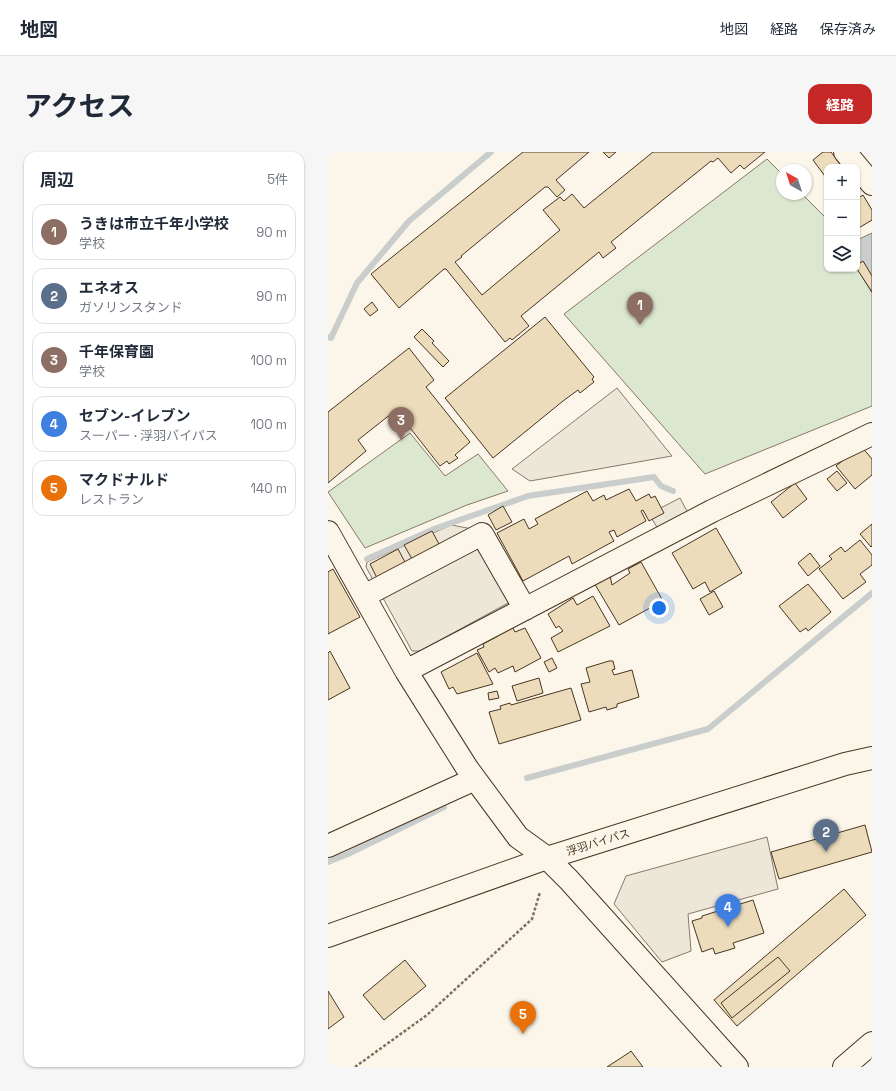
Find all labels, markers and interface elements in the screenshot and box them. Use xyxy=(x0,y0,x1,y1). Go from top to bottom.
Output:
text: 地図 xyxy=(20,17,58,42)
text: 地図 xyxy=(720,20,748,38)
text: 経路 xyxy=(770,20,798,38)
text: 保存済み xyxy=(820,20,876,38)
button: 経路 xyxy=(808,84,872,124)
text: アクセス xyxy=(24,88,135,124)
north arrow xyxy=(776,164,812,200)
map controls xyxy=(824,164,860,272)
button: + xyxy=(824,164,860,200)
text: 周辺 xyxy=(40,169,74,191)
text: 5件 xyxy=(267,171,288,188)
button: − xyxy=(824,200,860,236)
text: うきは市立千年小学校 xyxy=(79,214,229,233)
text: 1 xyxy=(51,224,57,241)
text: 90 m xyxy=(256,224,287,241)
text: 学校 xyxy=(79,235,105,252)
button: layers xyxy=(824,236,860,272)
text: エネオス xyxy=(79,278,139,297)
text: 2 xyxy=(50,288,58,305)
text: 90 m xyxy=(256,288,287,305)
pin: 1 xyxy=(627,292,653,325)
text: ガソリンスタンド xyxy=(79,299,183,316)
text: 千年保育園 xyxy=(79,342,154,361)
text: 3 xyxy=(50,352,58,369)
text: 100 m xyxy=(250,352,287,369)
text: 学校 xyxy=(79,363,105,380)
text: セブン-イレブン xyxy=(79,406,190,425)
pin: 3 xyxy=(388,407,414,440)
text: 4 xyxy=(50,416,58,433)
text: 100 m xyxy=(250,416,287,433)
text: スーパー · 浮羽バイパス xyxy=(79,427,218,444)
text: マクドナルド xyxy=(79,470,169,489)
text: 5 xyxy=(50,480,58,497)
text: 140 m xyxy=(251,480,287,497)
text: レストラン xyxy=(79,491,144,508)
your location xyxy=(649,598,669,618)
pin: 2 xyxy=(813,819,839,852)
street label: 浮羽バイパス xyxy=(564,826,632,858)
pin: 4 xyxy=(715,894,741,927)
pin: 5 xyxy=(510,1001,536,1034)

